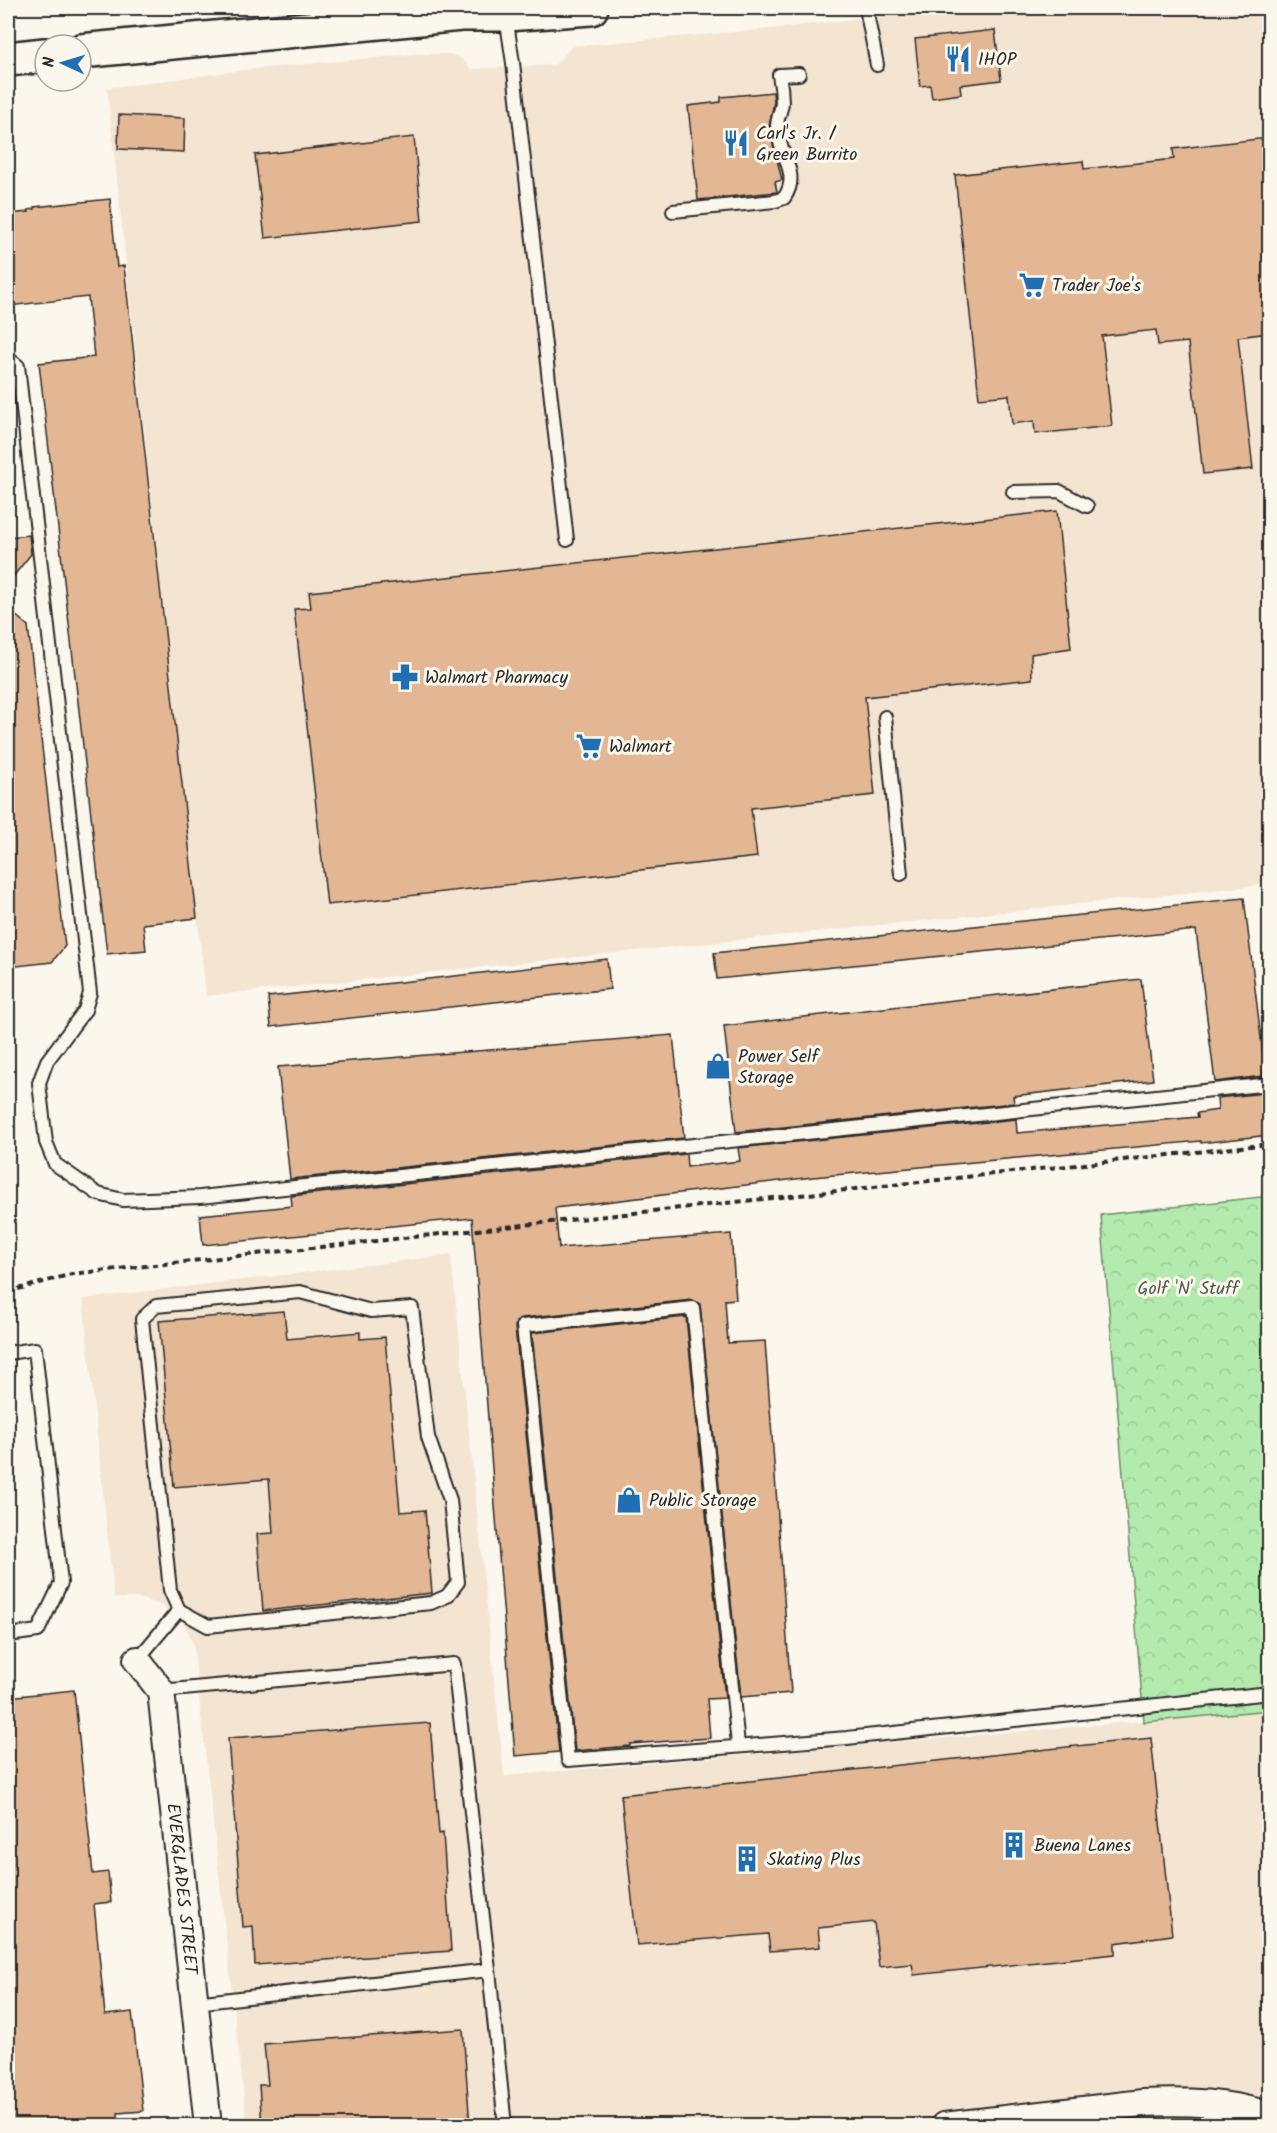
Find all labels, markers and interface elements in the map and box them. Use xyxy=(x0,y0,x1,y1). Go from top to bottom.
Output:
north arrow xyxy=(33,33,93,93)
restaurant icon: IHOP xyxy=(943,44,973,74)
place label: IHOP xyxy=(978,46,1018,75)
text: N xyxy=(37,56,62,68)
place label: Carl's Jr. / Green Burrito xyxy=(756,120,857,170)
restaurant icon: Carl's Jr. / Green Burrito xyxy=(721,128,751,158)
supermarket icon: Trader Joe's xyxy=(1017,270,1047,300)
place label: Trader Joe's xyxy=(1052,272,1142,301)
pharmacy icon: Walmart Pharmacy xyxy=(390,662,420,692)
place label: Walmart Pharmacy xyxy=(425,664,568,693)
supermarket icon: Walmart xyxy=(574,731,604,761)
place label: Walmart xyxy=(609,733,673,762)
place label: Power Self Storage xyxy=(738,1043,820,1093)
shop icon: Power Self Storage xyxy=(703,1051,733,1081)
park label: Golf 'N' Stuff xyxy=(1138,1275,1241,1304)
shop icon: Public Storage xyxy=(614,1485,644,1515)
place label: Public Storage xyxy=(649,1487,757,1516)
street label: EVERGLADES STREET xyxy=(157,1802,205,1977)
building icon: Buena Lanes xyxy=(999,1830,1029,1860)
place label: Buena Lanes xyxy=(1034,1832,1131,1861)
building icon: Skating Plus xyxy=(732,1844,762,1874)
place label: Skating Plus xyxy=(767,1846,861,1875)

